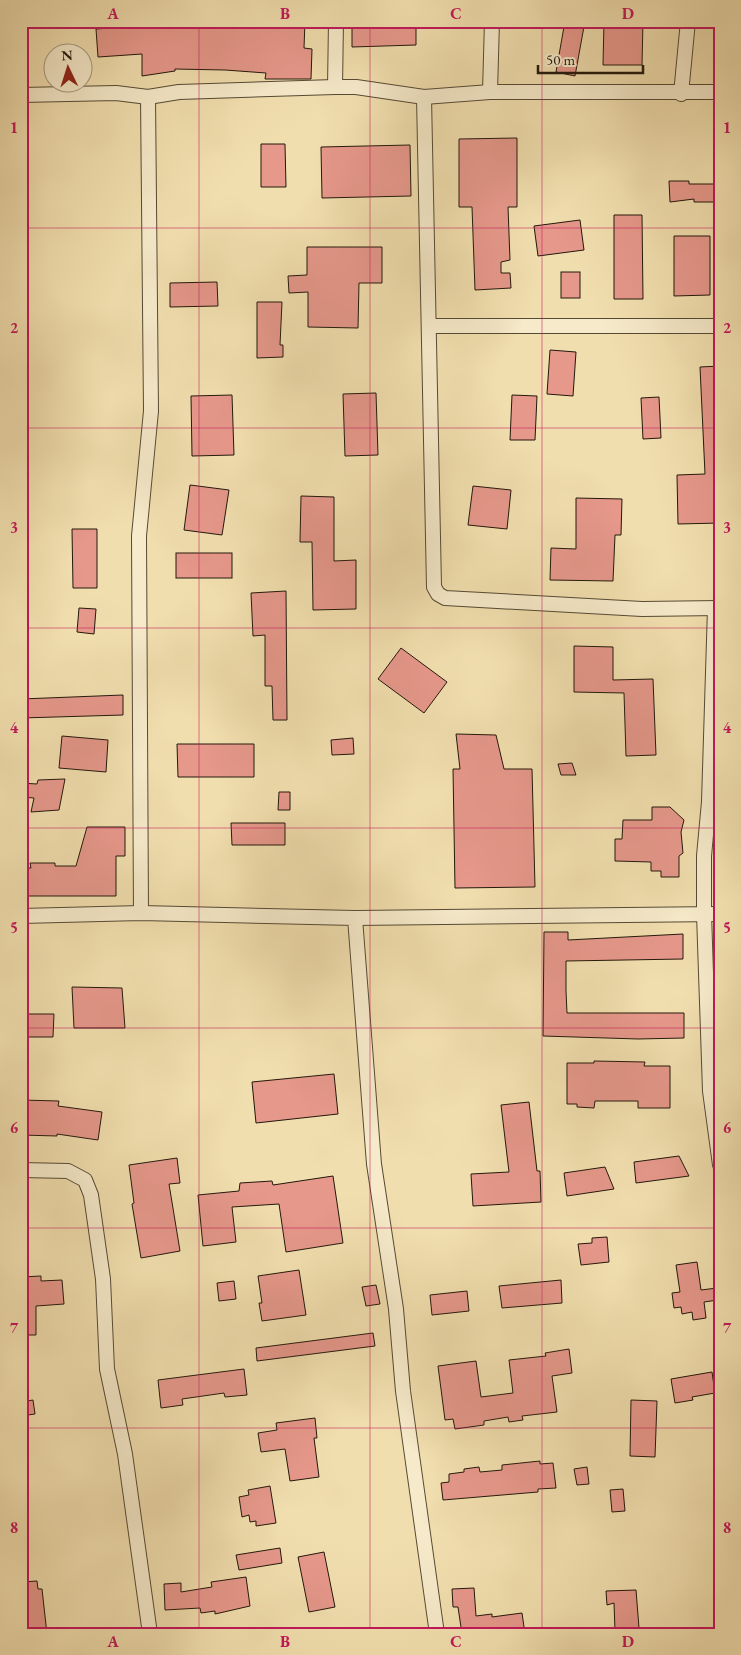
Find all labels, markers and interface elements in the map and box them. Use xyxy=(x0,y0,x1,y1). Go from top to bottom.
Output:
text: A xyxy=(106,3,119,24)
text: B xyxy=(280,3,290,24)
text: C xyxy=(450,3,462,24)
text: D xyxy=(622,3,634,24)
north arrow xyxy=(42,42,92,92)
scale bar xyxy=(538,42,644,74)
text: N xyxy=(61,46,74,64)
text: 50 m xyxy=(546,50,575,69)
text: 1 xyxy=(10,117,18,138)
text: 1 xyxy=(723,117,731,138)
text: 2 xyxy=(10,317,19,338)
text: 2 xyxy=(723,317,732,338)
text: 3 xyxy=(10,517,18,538)
text: 3 xyxy=(723,517,731,538)
text: 4 xyxy=(10,717,19,738)
text: 4 xyxy=(723,717,732,738)
text: 5 xyxy=(10,917,18,938)
text: 5 xyxy=(723,917,731,938)
text: 6 xyxy=(10,1117,19,1138)
text: 6 xyxy=(723,1117,732,1138)
text: 7 xyxy=(10,1317,19,1338)
text: 7 xyxy=(723,1317,732,1338)
text: 8 xyxy=(10,1517,18,1538)
text: 8 xyxy=(723,1517,731,1538)
text: A xyxy=(106,1631,119,1652)
text: B xyxy=(280,1631,290,1652)
text: C xyxy=(450,1631,462,1652)
text: D xyxy=(622,1631,634,1652)

